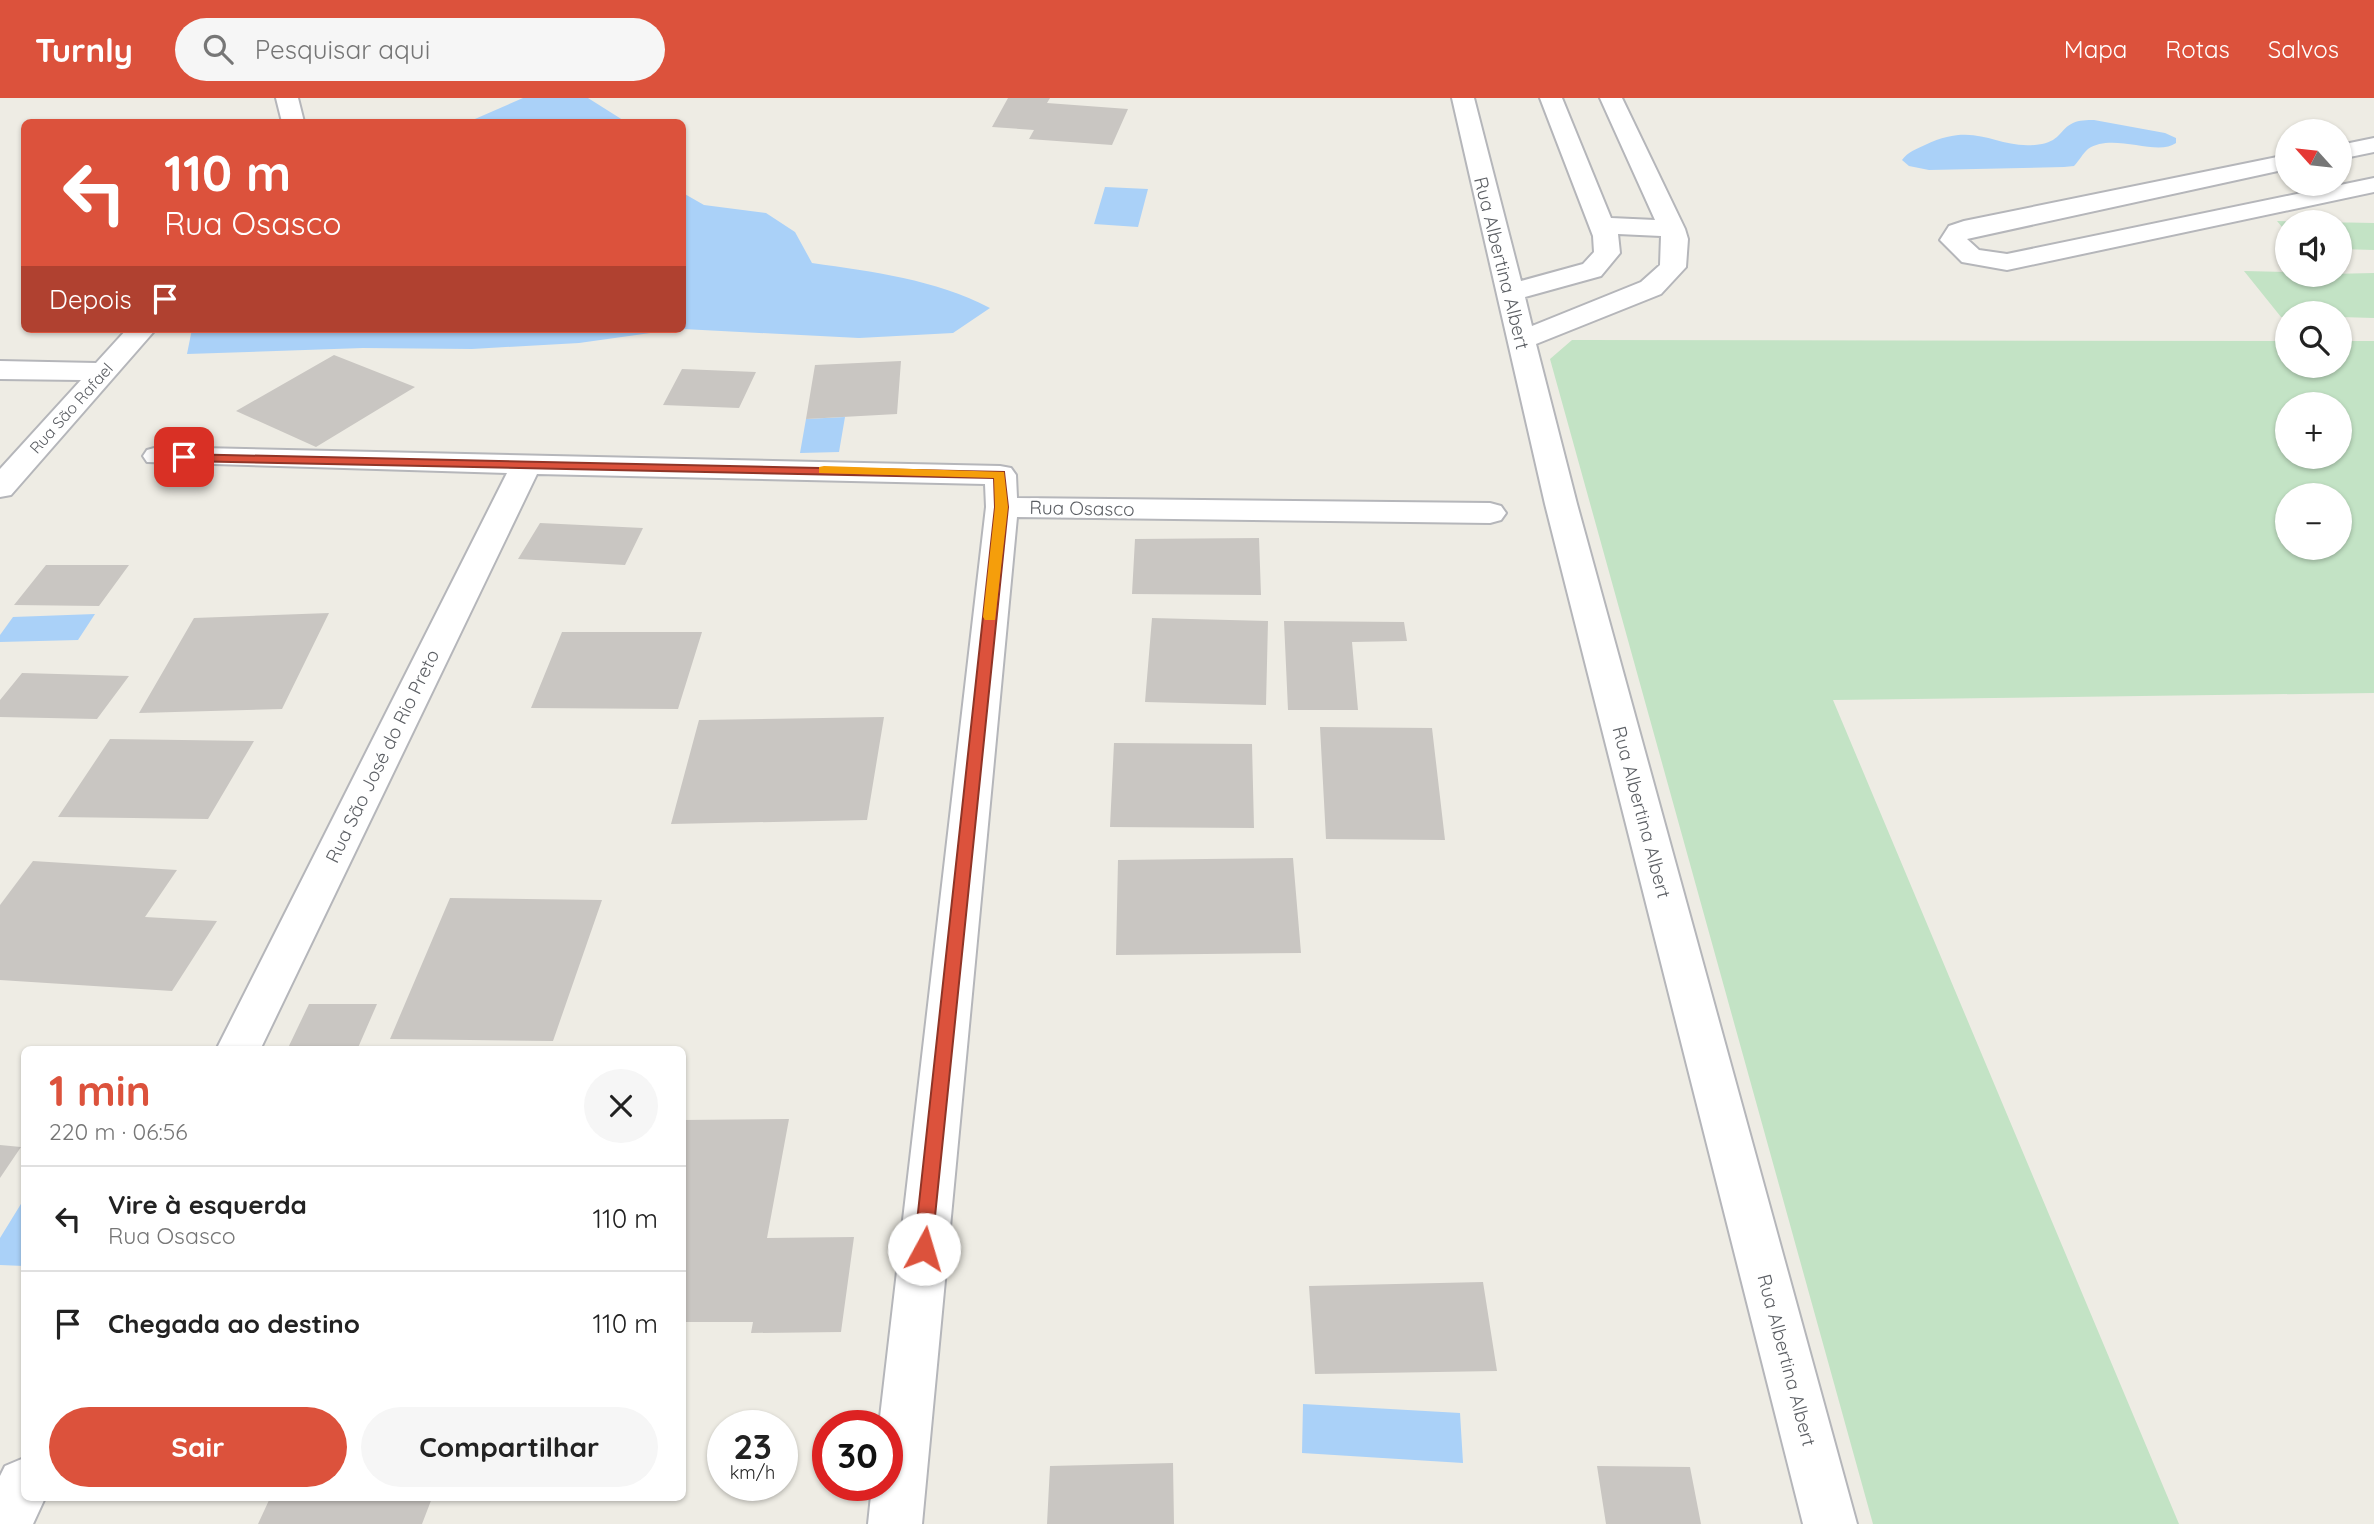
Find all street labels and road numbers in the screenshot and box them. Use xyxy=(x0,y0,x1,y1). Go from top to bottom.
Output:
street label: Rua Albertina Albert xyxy=(1469,174,1535,352)
street label: Rua São Rafael xyxy=(25,359,117,457)
street label: Rua Osasco xyxy=(1029,495,1135,521)
street label: Rua São José do Rio Preto xyxy=(320,645,444,867)
street label: Rua Albertina Albert xyxy=(1607,723,1677,901)
street label: Rua Albertina Albert xyxy=(1752,1271,1822,1449)

